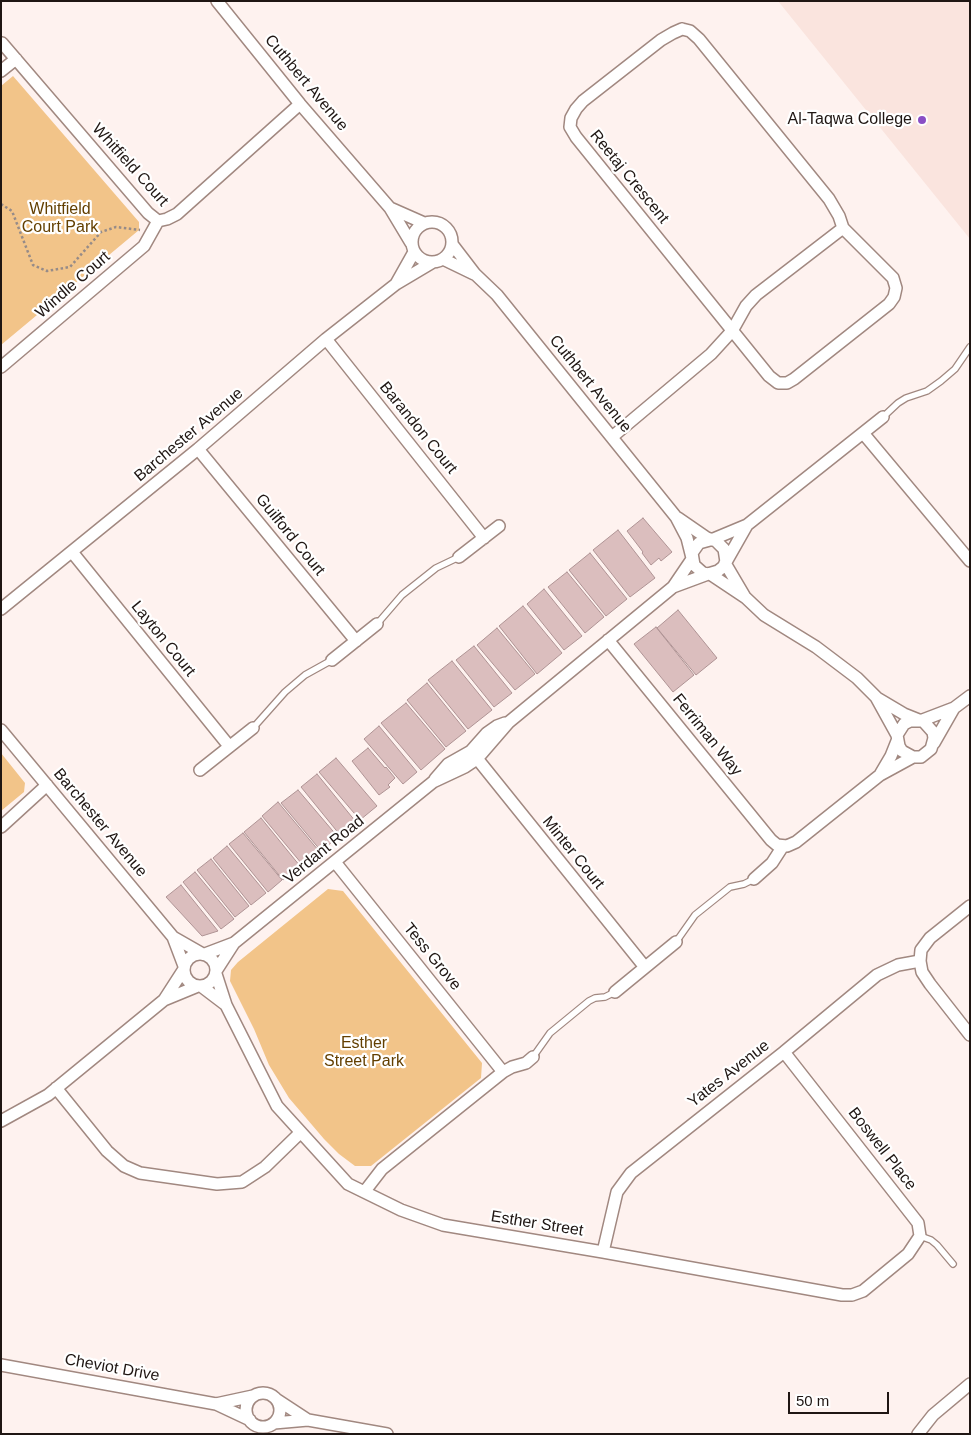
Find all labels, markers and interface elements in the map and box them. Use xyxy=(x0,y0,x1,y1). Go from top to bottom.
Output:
street label: Cuthbert Avenue xyxy=(260,31,352,135)
place label: Al-Taqwa College xyxy=(787,110,912,130)
marker: Al-Taqwa College xyxy=(916,114,928,126)
street label: Whitfield Court xyxy=(88,120,172,210)
street label: Reetaj Crescent xyxy=(585,126,673,228)
park label: Whitfield Court Park xyxy=(22,200,98,238)
street label: Windle Court xyxy=(32,247,114,323)
street label: Cuthbert Avenue xyxy=(545,331,635,437)
street label: Barandon Court xyxy=(375,378,461,478)
street label: Barchester Avenue xyxy=(131,384,247,486)
street label: Guilford Court xyxy=(251,490,329,580)
street label: Layton Court xyxy=(127,597,199,681)
street label: Ferriman Way xyxy=(668,690,746,780)
street label: Barchester Avenue xyxy=(49,765,151,881)
street label: Verdant Road xyxy=(280,812,368,888)
street label: Minter Court xyxy=(538,813,608,893)
street label: Tess Grove xyxy=(399,920,465,994)
park label: Esther Street Park xyxy=(324,1034,404,1072)
street label: Yates Avenue xyxy=(684,1036,774,1112)
street label: Boswell Place xyxy=(844,1104,920,1194)
street label: Esther Street xyxy=(489,1207,585,1241)
street label: Cheviot Drive xyxy=(63,1350,161,1386)
scale bar xyxy=(791,1382,892,1414)
text: 50 m xyxy=(796,1392,829,1409)

